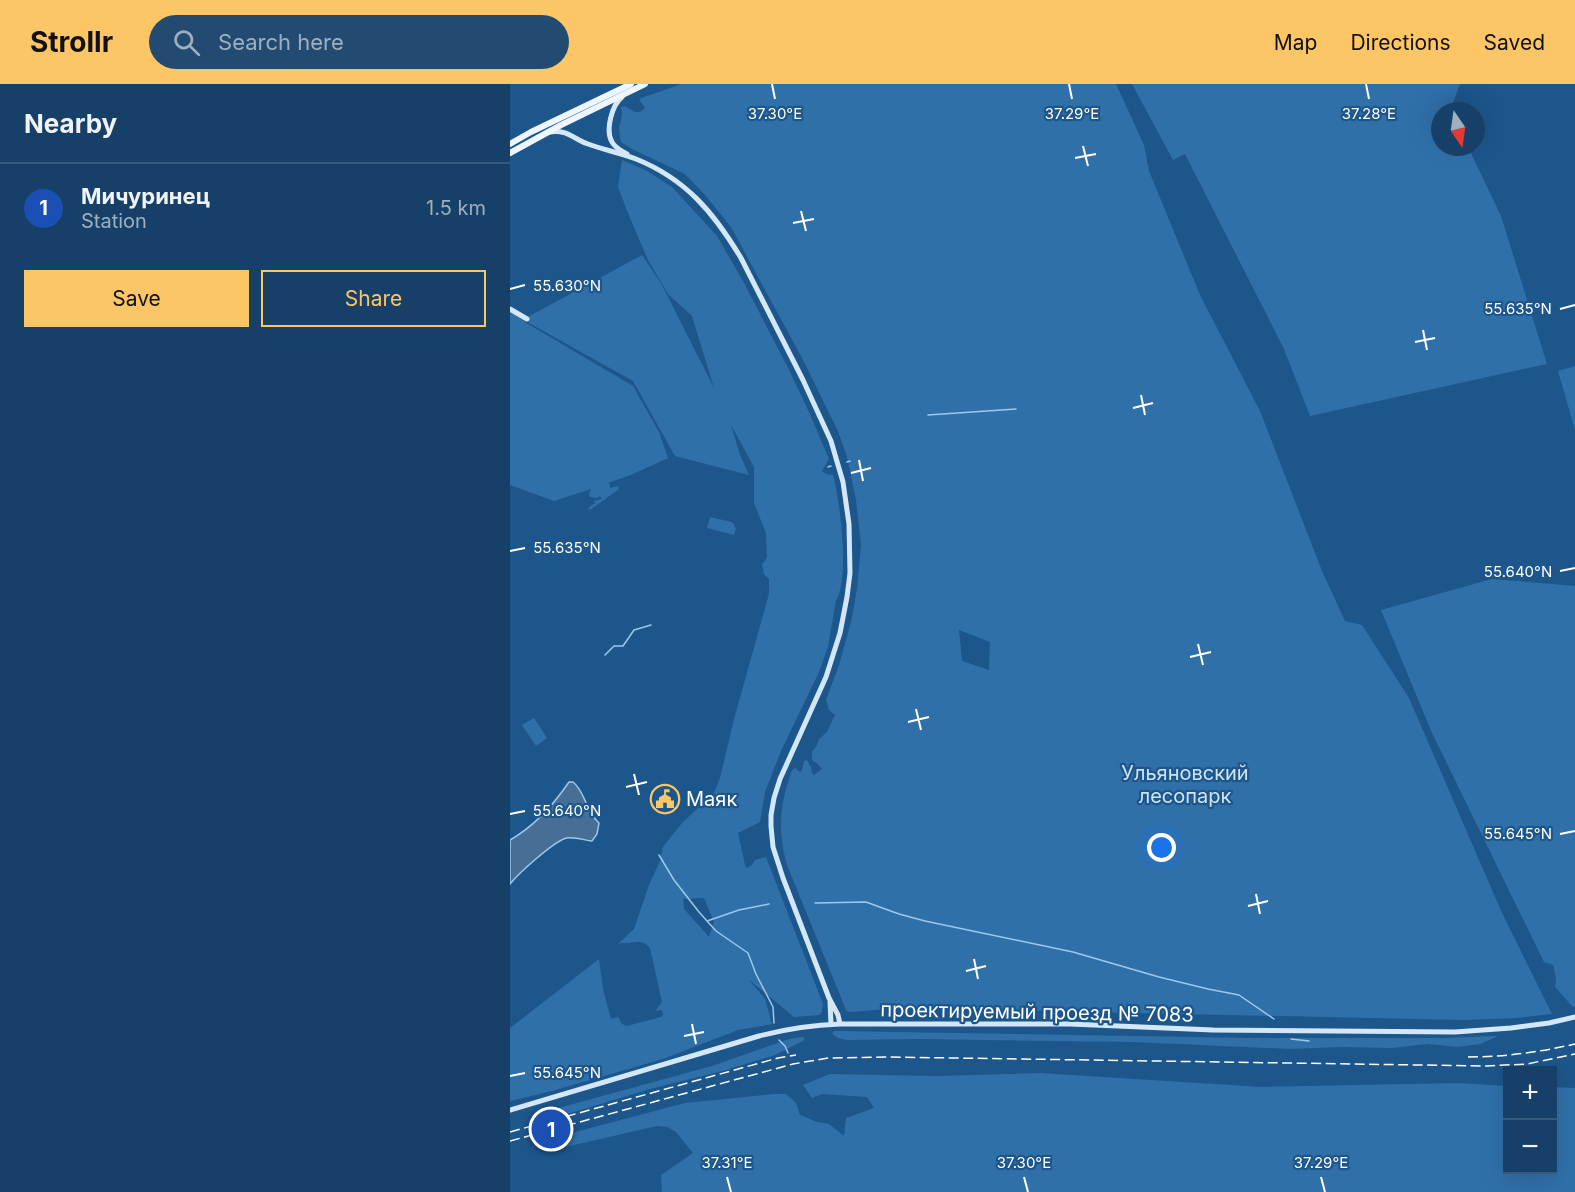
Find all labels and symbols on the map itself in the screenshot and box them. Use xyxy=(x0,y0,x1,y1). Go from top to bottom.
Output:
north arrow xyxy=(1431,102,1485,156)
text: 37.30°E xyxy=(748,104,802,123)
text: 37.29°E xyxy=(1045,104,1099,123)
text: 37.28°E xyxy=(1342,104,1396,123)
text: 55.630°N xyxy=(533,276,601,295)
text: 55.635°N xyxy=(1484,299,1552,318)
text: 55.635°N xyxy=(533,538,601,557)
text: 55.640°N xyxy=(1484,562,1552,581)
park label: Ульяновский лесопарк xyxy=(1121,761,1249,808)
public building icon: Маяк xyxy=(649,783,681,815)
place label: Маяк xyxy=(686,787,737,811)
text: 55.640°N xyxy=(533,801,601,820)
text: 55.645°N xyxy=(1484,824,1552,843)
your location xyxy=(1147,833,1176,862)
street label: проектируемый проезд № 7083 xyxy=(880,997,1194,1027)
text: 55.645°N xyxy=(533,1063,601,1082)
pin: 1 xyxy=(532,1106,570,1152)
text: 37.31°E xyxy=(701,1153,753,1172)
text: 37.30°E xyxy=(997,1153,1051,1172)
text: 37.29°E xyxy=(1294,1153,1348,1172)

